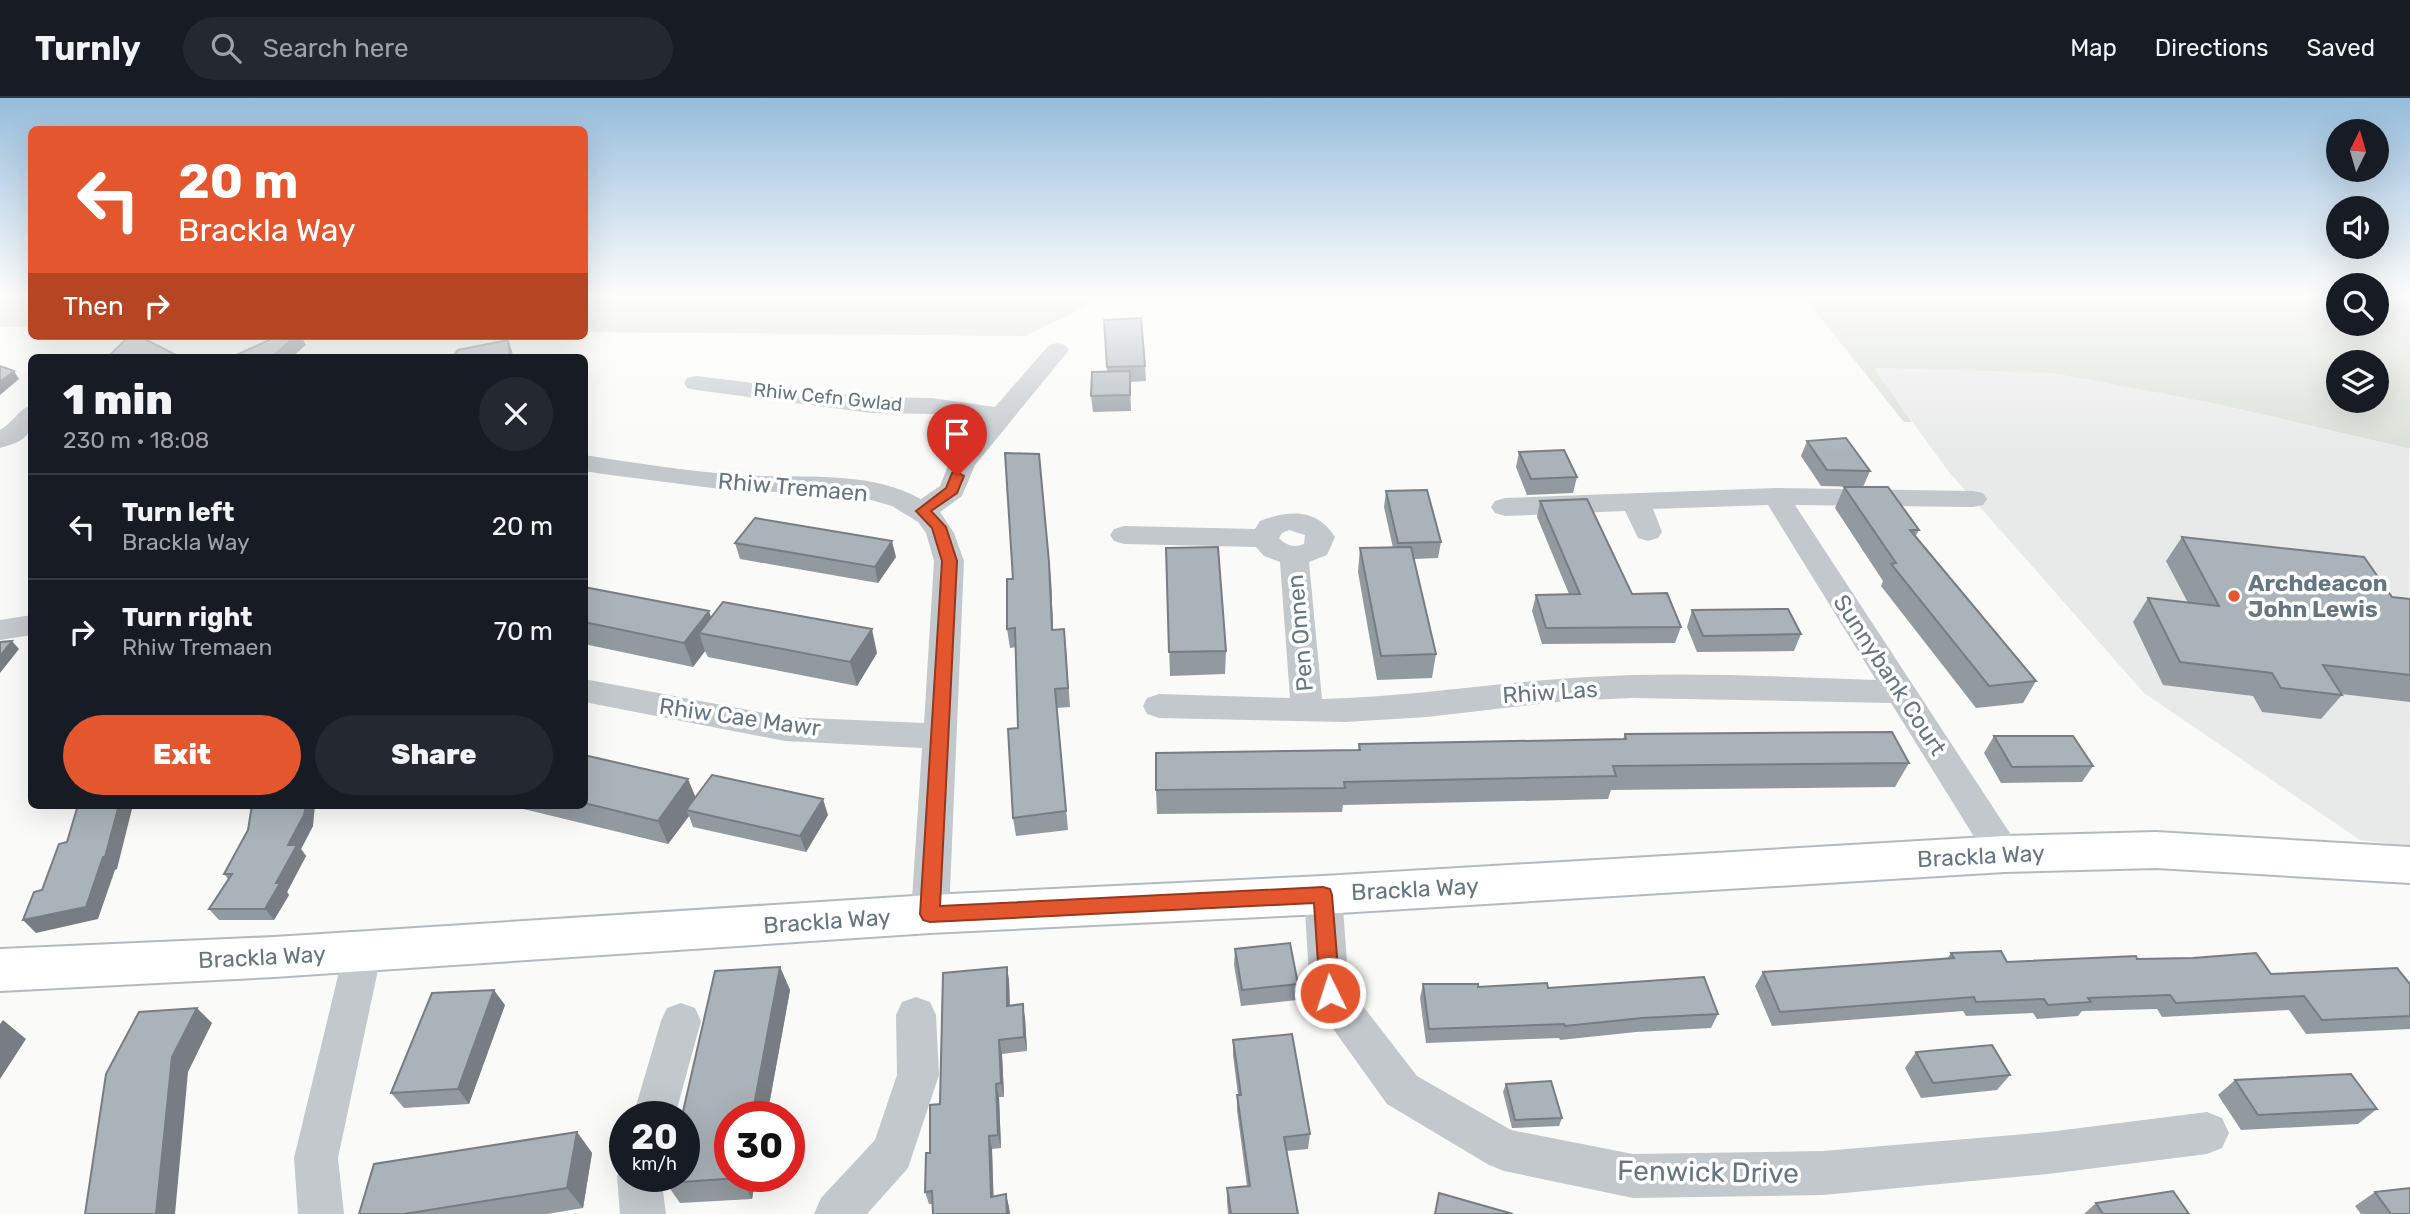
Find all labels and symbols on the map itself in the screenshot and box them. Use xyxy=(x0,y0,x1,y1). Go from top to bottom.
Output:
north arrow xyxy=(2326,119,2389,182)
street label: Rhiw Cefn Gwlad xyxy=(753,378,903,416)
pin xyxy=(927,404,987,476)
street label: Rhiw Tremaen xyxy=(717,466,869,508)
place label: Archdeacon John Lewis xyxy=(2248,569,2387,623)
street label: Pen Onnen xyxy=(1281,573,1319,693)
marker: Archdeacon John Lewis xyxy=(2226,588,2242,604)
street label: Sunnybank Court xyxy=(1828,589,1952,761)
street label: Rhiw Las xyxy=(1501,675,1599,709)
street label: Rhiw Cae Mawr xyxy=(657,692,823,742)
street label: Brackla Way xyxy=(1916,839,2046,873)
street label: Brackla Way xyxy=(1350,872,1480,906)
street label: Brackla Way xyxy=(762,903,892,939)
street label: Brackla Way xyxy=(197,940,327,974)
position arrow xyxy=(1293,956,1367,1030)
speed limit sign: 30 xyxy=(714,1101,805,1192)
street label: Fenwick Drive xyxy=(1617,1154,1799,1190)

